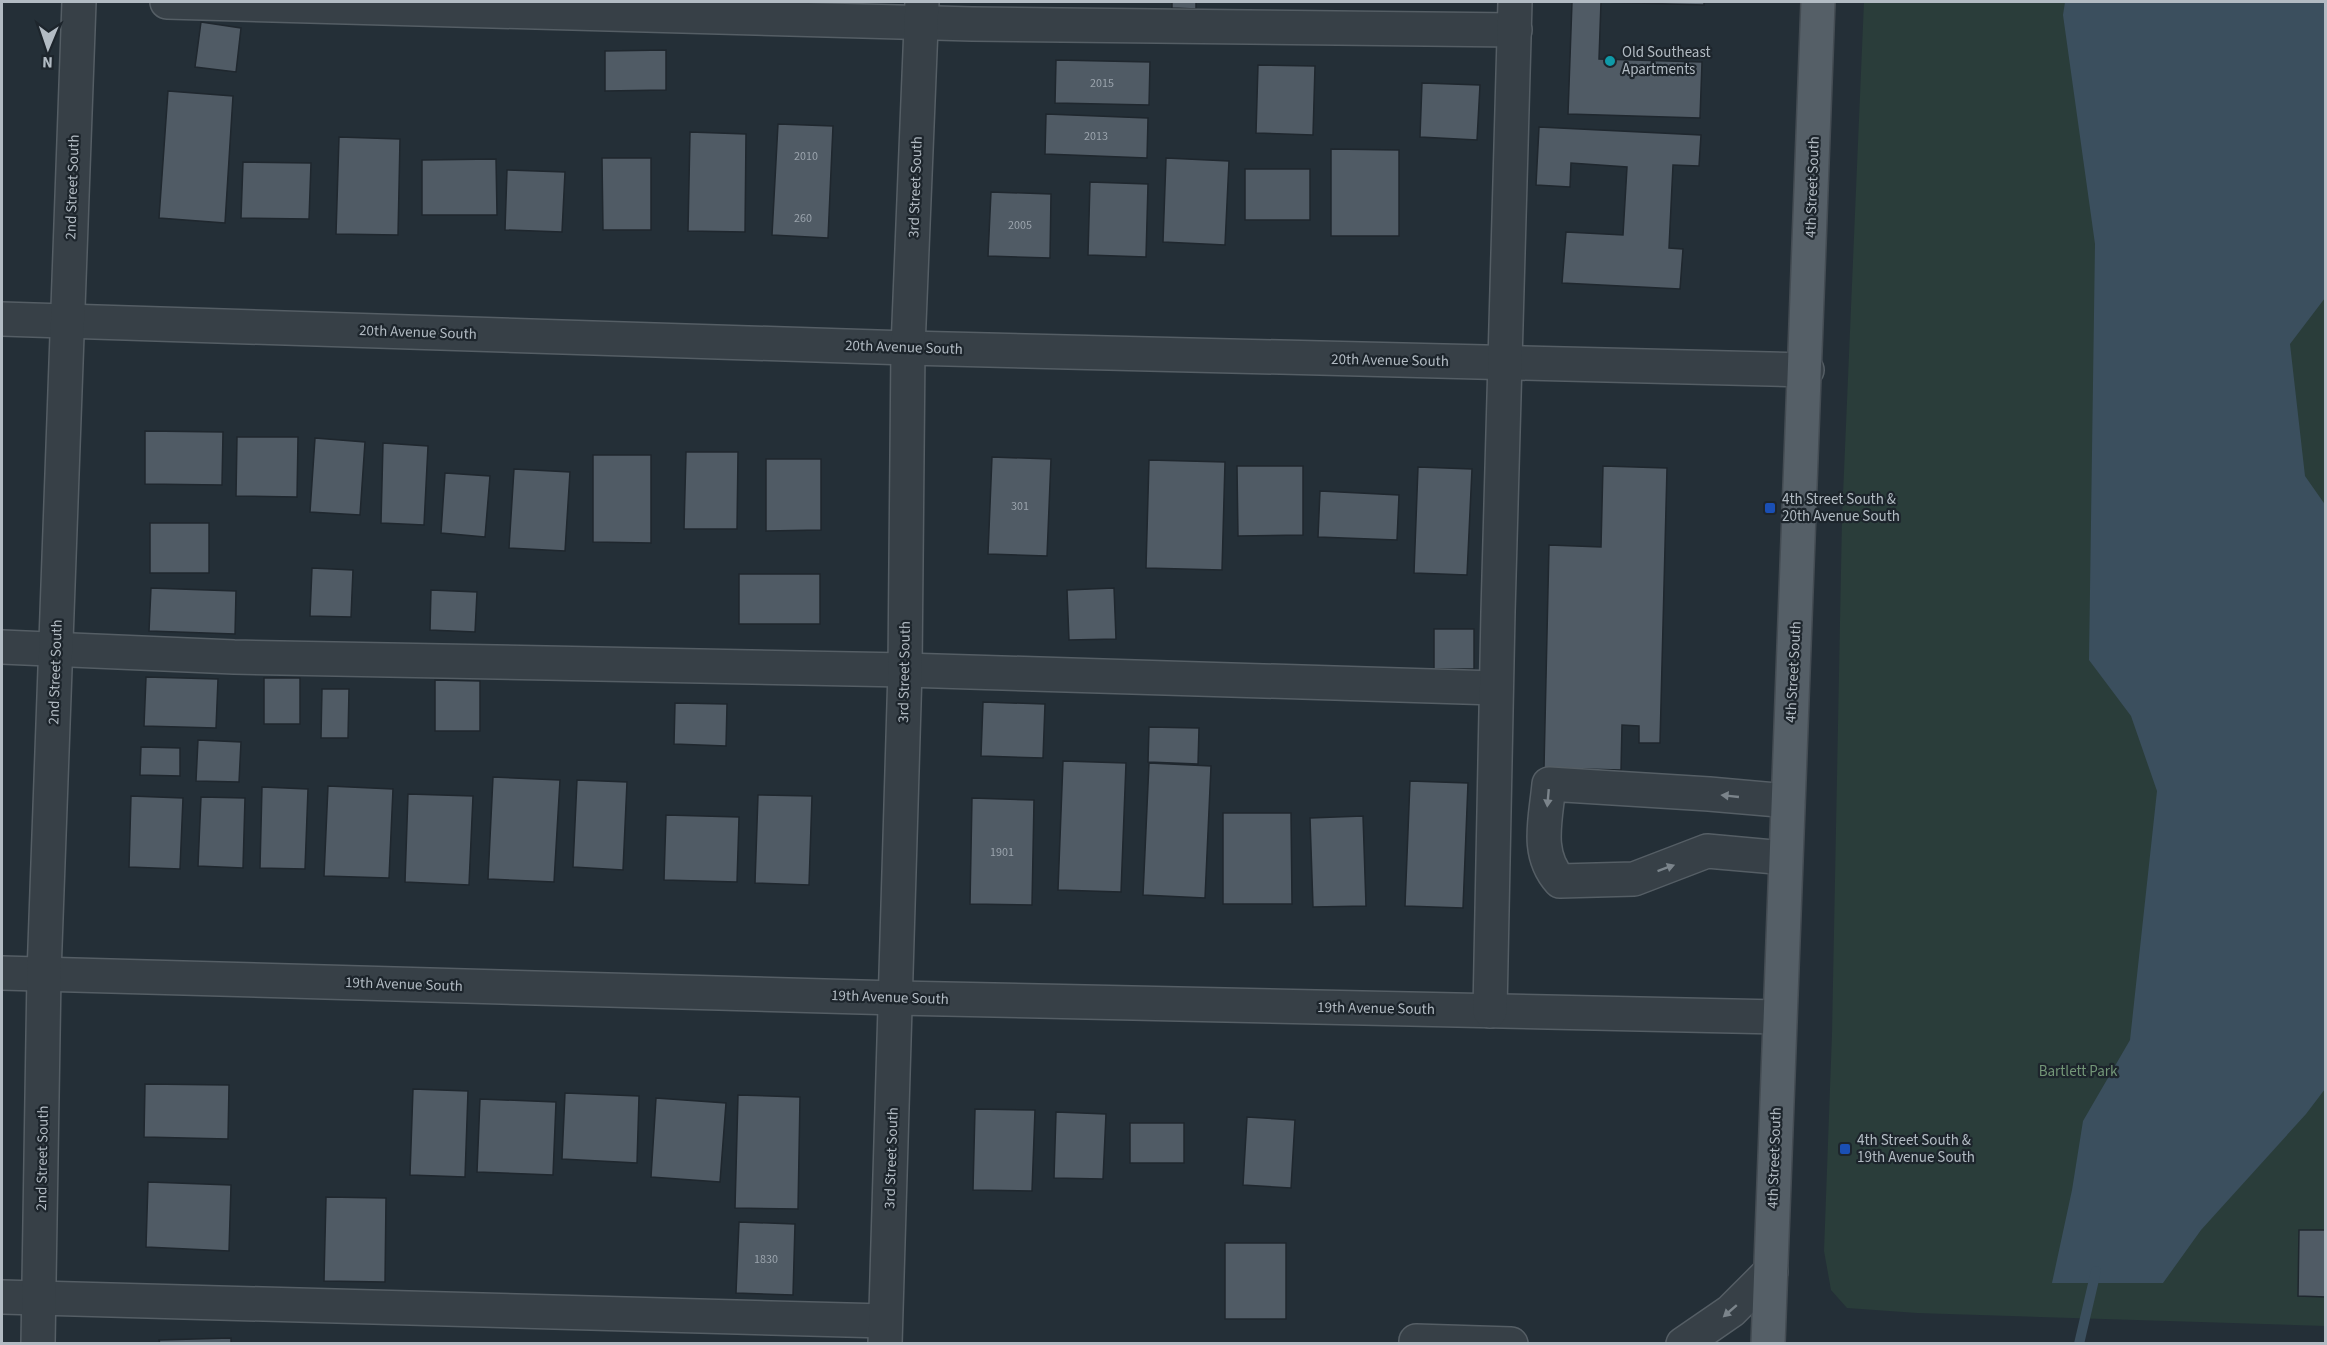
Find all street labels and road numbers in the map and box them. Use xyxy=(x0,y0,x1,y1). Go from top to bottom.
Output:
street label: 2nd Street South xyxy=(60,134,85,240)
street label: 3rd Street South xyxy=(903,136,928,238)
street label: 4th Street South xyxy=(1800,136,1825,238)
street label: 20th Avenue South xyxy=(359,320,477,345)
street label: 20th Avenue South xyxy=(845,335,963,360)
street label: 20th Avenue South xyxy=(1331,349,1449,372)
street label: 2nd Street South xyxy=(43,619,68,725)
street label: 3rd Street South xyxy=(893,621,916,723)
street label: 4th Street South xyxy=(1780,621,1807,723)
street label: 19th Avenue South xyxy=(345,972,463,997)
street label: 19th Avenue South xyxy=(831,985,949,1010)
street label: 19th Avenue South xyxy=(1317,997,1435,1020)
street label: 2nd Street South xyxy=(31,1105,54,1211)
street label: 3rd Street South xyxy=(879,1107,904,1209)
street label: 4th Street South xyxy=(1762,1107,1787,1209)

